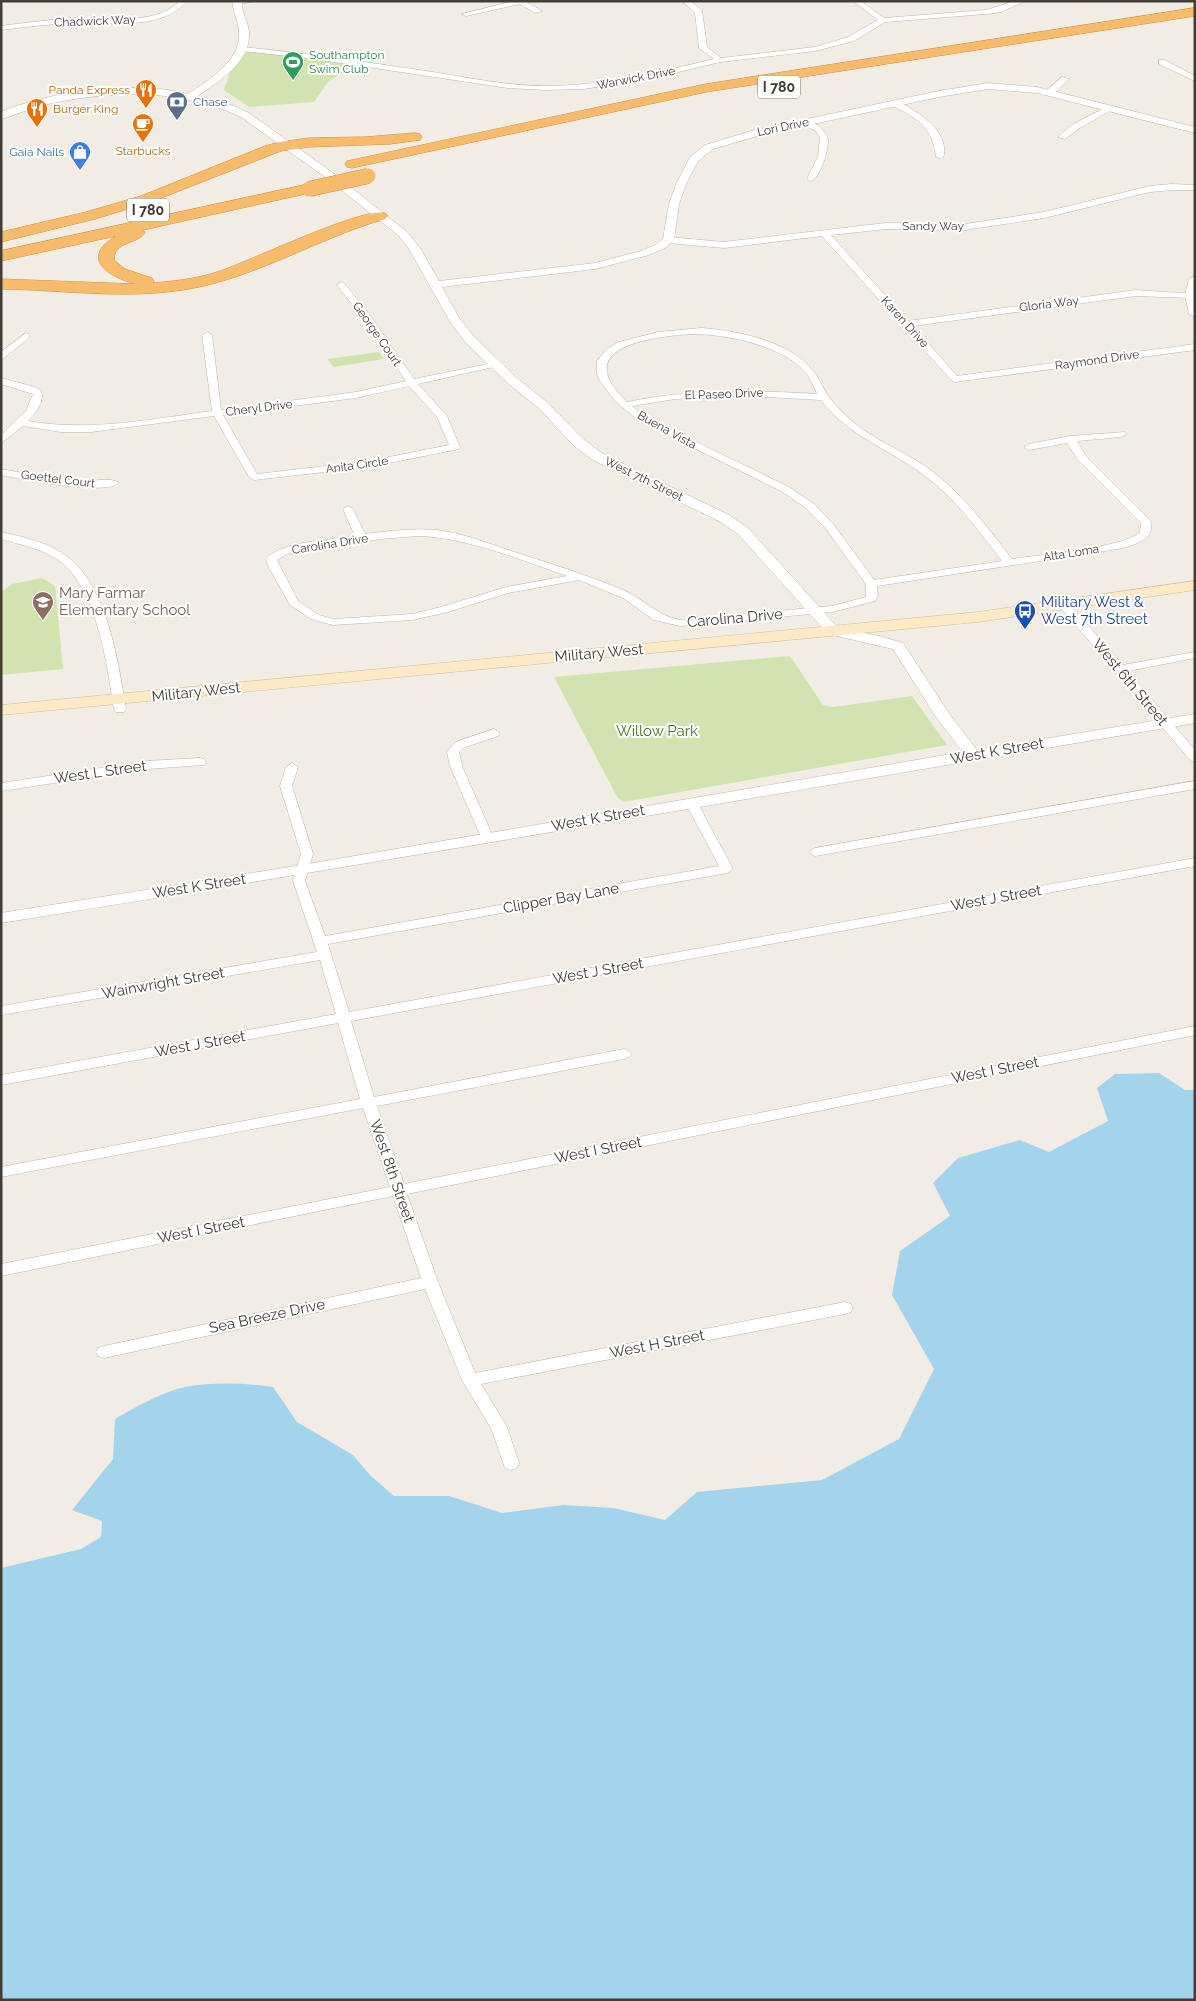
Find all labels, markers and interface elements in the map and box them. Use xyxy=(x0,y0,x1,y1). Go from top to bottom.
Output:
street label: Chadwick Way xyxy=(54,13,137,29)
place label: Southampton Swim Club xyxy=(309,48,385,76)
sports icon: Southampton Swim Club xyxy=(281,50,305,81)
street label: Warwick Drive xyxy=(596,64,676,92)
road number: I 780 xyxy=(758,75,800,98)
restaurant icon: Panda Express xyxy=(134,78,158,109)
place label: Panda Express xyxy=(49,83,130,97)
bank icon: Chase xyxy=(165,90,189,121)
place label: Chase xyxy=(193,95,228,109)
restaurant icon: Burger King xyxy=(25,97,49,128)
place label: Burger King xyxy=(53,102,118,116)
cafe icon: Starbucks xyxy=(131,112,155,143)
street label: Lori Drive xyxy=(756,115,810,139)
shop icon: Gaia Nails xyxy=(68,140,92,171)
place label: Starbucks xyxy=(115,144,171,158)
place label: Gaia Nails xyxy=(9,145,64,159)
road number: I 780 xyxy=(127,198,169,222)
street label: Sandy Way xyxy=(902,219,964,233)
street label: Gloria Way xyxy=(1018,293,1080,315)
street label: Karen Drive xyxy=(878,294,932,350)
street label: George Court xyxy=(350,299,404,369)
street label: Raymond Drive xyxy=(1054,347,1140,373)
street label: El Paseo Drive xyxy=(684,386,764,402)
street label: Cheryl Drive xyxy=(225,397,293,419)
street label: Buena Vista xyxy=(635,408,699,452)
street label: Anita Circle xyxy=(325,454,389,476)
street label: West 7th Street xyxy=(603,454,685,504)
street label: Goettel Court xyxy=(20,468,96,490)
street label: Carolina Drive xyxy=(291,531,369,557)
street label: Alta Loma xyxy=(1042,542,1100,564)
place label: Mary Farmar Elementary School xyxy=(59,584,191,619)
school or university icon: Mary Farmar Elementary School xyxy=(31,590,55,621)
place label: Military West & West 7th Street xyxy=(1041,593,1148,628)
bus stop icon: Military West & West 7th Street xyxy=(1013,599,1037,630)
street label: Carolina Drive xyxy=(686,605,784,631)
street label: West 6th Street xyxy=(1088,635,1172,729)
street label: Military West xyxy=(554,640,644,666)
street label: Military West xyxy=(151,678,241,706)
park label: Willow Park xyxy=(616,722,698,740)
street label: West K Street xyxy=(949,734,1045,768)
street label: West L Street xyxy=(53,757,147,787)
street label: West K Street xyxy=(550,801,646,835)
street label: West K Street xyxy=(151,870,247,902)
street label: Clipper Bay Lane xyxy=(502,879,621,917)
street label: West J Street xyxy=(949,881,1043,915)
street label: West J Street xyxy=(551,954,645,988)
street label: Wainwright Street xyxy=(100,963,226,1003)
street label: West J Street xyxy=(153,1027,247,1061)
street label: West I Street xyxy=(950,1053,1040,1087)
street label: West 8th Street xyxy=(366,1117,418,1225)
street label: West I Street xyxy=(553,1133,643,1167)
street label: West I Street xyxy=(156,1213,246,1247)
street label: Sea Breeze Drive xyxy=(207,1295,327,1337)
street label: West H Street xyxy=(608,1326,706,1362)

